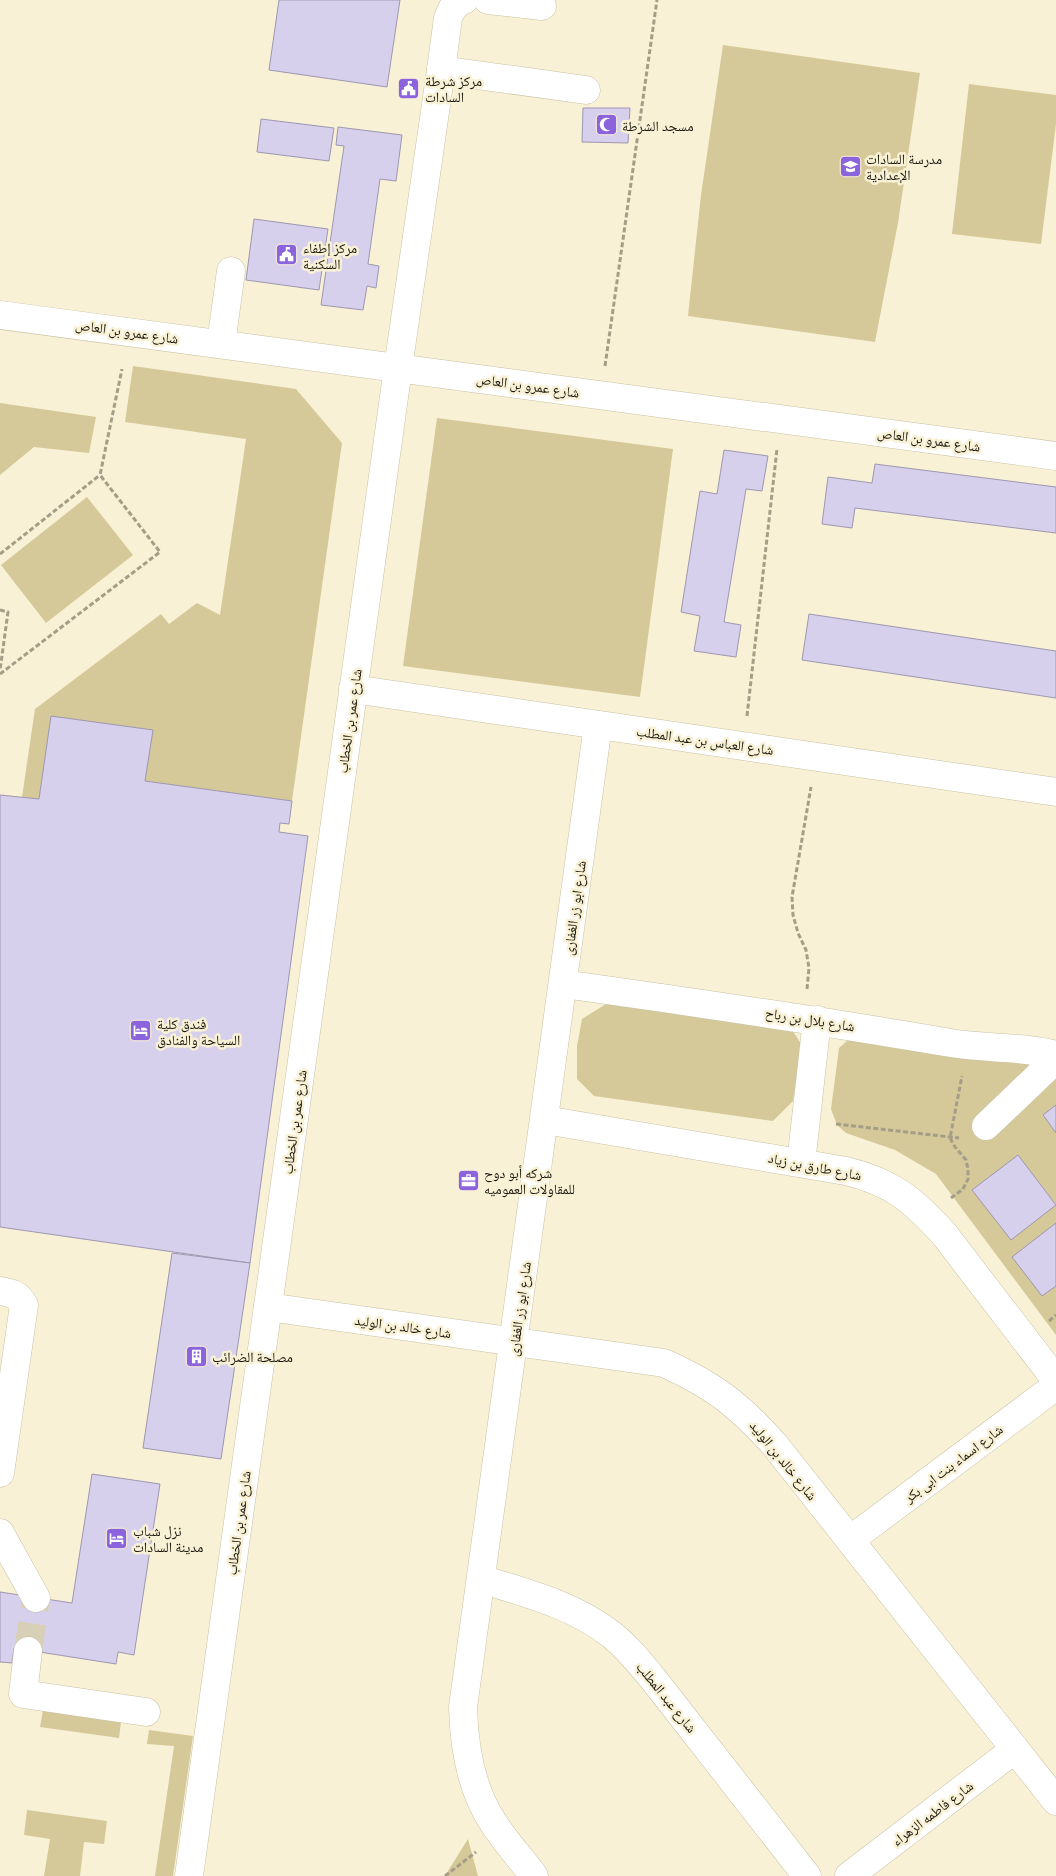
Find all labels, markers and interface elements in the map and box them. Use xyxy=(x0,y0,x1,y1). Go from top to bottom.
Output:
place label: مركز شرطة السادات xyxy=(425,70,482,107)
public building icon: مركز شرطة السادات xyxy=(397,76,421,100)
mosque icon: مسجد الشرطة xyxy=(594,113,618,137)
place label: مسجد الشرطة xyxy=(622,115,694,136)
place label: مدرسة السادات الإعدادية xyxy=(866,148,942,185)
school or university icon: مدرسة السادات الإعدادية xyxy=(838,154,862,178)
place label: مركز إطفاء السكنية xyxy=(303,237,357,274)
public building icon: مركز إطفاء السكنية xyxy=(275,243,299,267)
street label: شارع عمرو بن العاص xyxy=(74,313,180,349)
street label: شارع عمرو بن العاص xyxy=(475,367,581,403)
street label: شارع عمرو بن العاص xyxy=(876,421,982,457)
street label: شارع عمر بن الخطاب xyxy=(331,667,367,775)
street label: شارع العباس بن عبد المطلب xyxy=(635,720,775,760)
street label: شارع ابو زر الغفارى xyxy=(557,859,591,957)
street label: شارع بلال بن رباح xyxy=(764,1002,856,1036)
place label: فندق كلية السياحة والفنادق xyxy=(157,1013,240,1050)
hotel icon: فندق كلية السياحة والفنادق xyxy=(129,1019,153,1043)
street label: شارع عمر بن الخطاب xyxy=(276,1068,312,1176)
street label: شارع طارق بن زياد xyxy=(767,1147,863,1185)
place label: شركه أبو دوح للمقاولات العموميه xyxy=(484,1162,575,1199)
office icon: شركه أبو دوح للمقاولات العموميه xyxy=(456,1168,480,1192)
street label: شارع ابو زر الغفارى xyxy=(502,1260,536,1358)
street label: شارع خالد بن الوليد xyxy=(353,1309,453,1343)
building icon: مصلحة الضرائب xyxy=(184,1344,208,1368)
place label: مصلحة الضرائب xyxy=(212,1346,293,1367)
street label: شارع خالد بن الوليد xyxy=(745,1416,823,1504)
street label: شارع اسماء بنت ابى بكر xyxy=(898,1419,1007,1508)
street label: شارع عمر بن الخطاب xyxy=(220,1469,256,1577)
place label: نزل شباب مدينة السادات xyxy=(133,1520,203,1557)
hotel icon: نزل شباب مدينة السادات xyxy=(105,1526,129,1550)
street label: شارع عبد المطلب xyxy=(632,1657,702,1737)
street label: شارع فاطمه الزهراء xyxy=(887,1775,977,1851)

